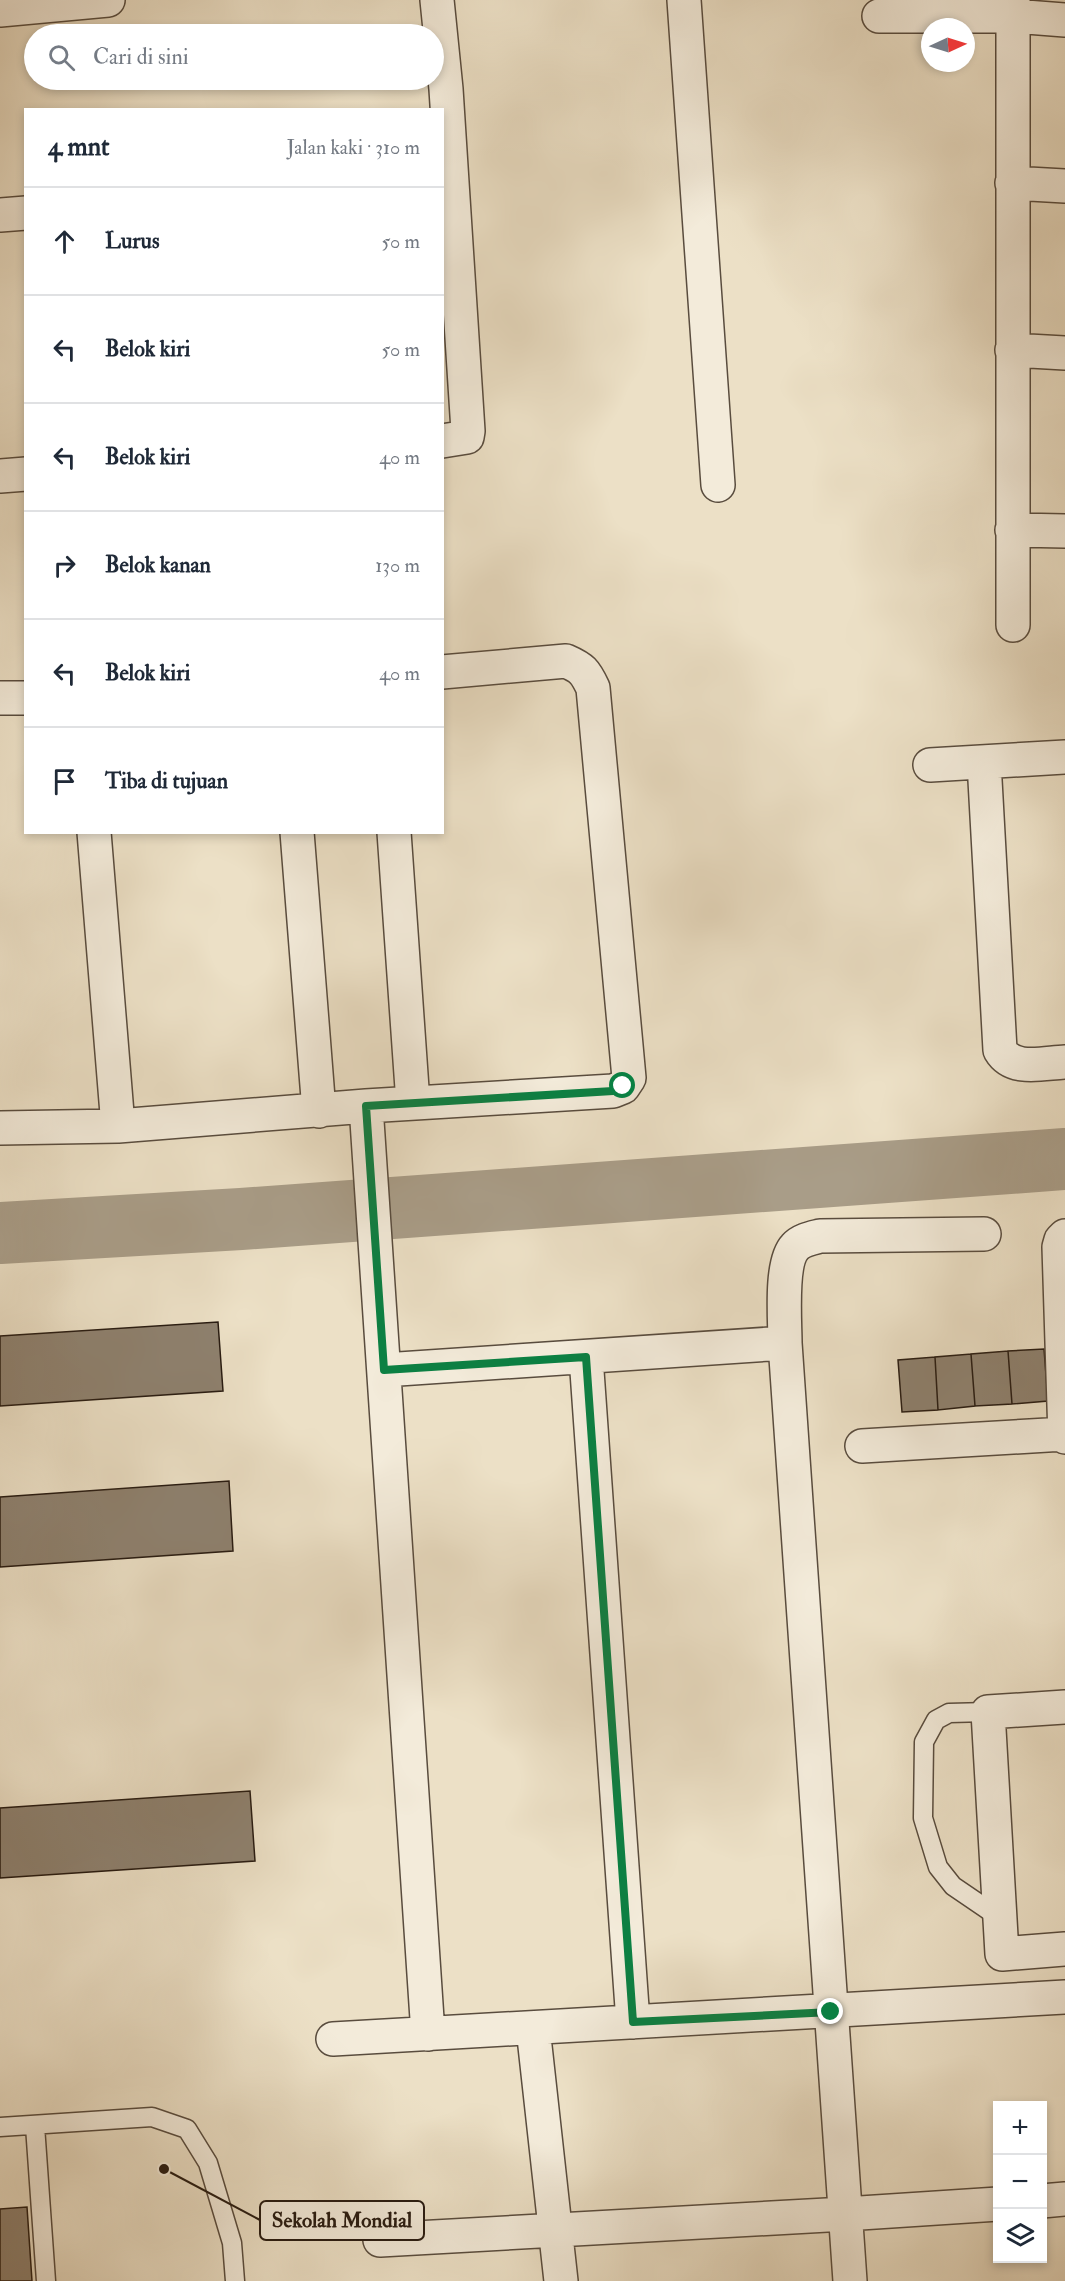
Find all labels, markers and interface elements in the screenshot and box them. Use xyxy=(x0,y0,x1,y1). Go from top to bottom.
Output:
north arrow xyxy=(921,18,975,72)
search box xyxy=(24,24,444,90)
icon: search xyxy=(45,41,78,74)
text: Cari di sini xyxy=(93,43,189,71)
text: 4 mnt xyxy=(48,131,109,163)
text: Jalan kaki · 310 m xyxy=(287,135,420,160)
icon: ahead xyxy=(48,225,81,258)
text: Lurus xyxy=(105,227,159,255)
text: 50 m xyxy=(381,229,420,254)
icon: left xyxy=(48,333,81,366)
text: Belok kiri xyxy=(105,335,190,363)
text: 50 m xyxy=(381,337,420,362)
icon: left xyxy=(48,441,81,474)
text: Belok kiri xyxy=(105,443,190,471)
text: 40 m xyxy=(379,445,420,470)
icon: right xyxy=(48,549,81,582)
text: Belok kanan xyxy=(105,551,211,579)
text: 130 m xyxy=(375,553,420,578)
icon: left xyxy=(48,657,81,690)
text: Belok kiri xyxy=(105,659,190,687)
text: 40 m xyxy=(379,661,420,686)
icon: arrive xyxy=(48,765,81,798)
text: Tiba di tujuan xyxy=(105,767,228,795)
route start xyxy=(609,1072,635,1098)
route end xyxy=(817,1998,843,2024)
map controls xyxy=(993,2101,1047,2263)
button: + xyxy=(993,2101,1047,2155)
button: − xyxy=(993,2155,1047,2209)
callout: Sekolah Mondial xyxy=(260,2201,424,2240)
text: Sekolah Mondial xyxy=(272,2207,413,2234)
button: layers xyxy=(993,2209,1047,2263)

